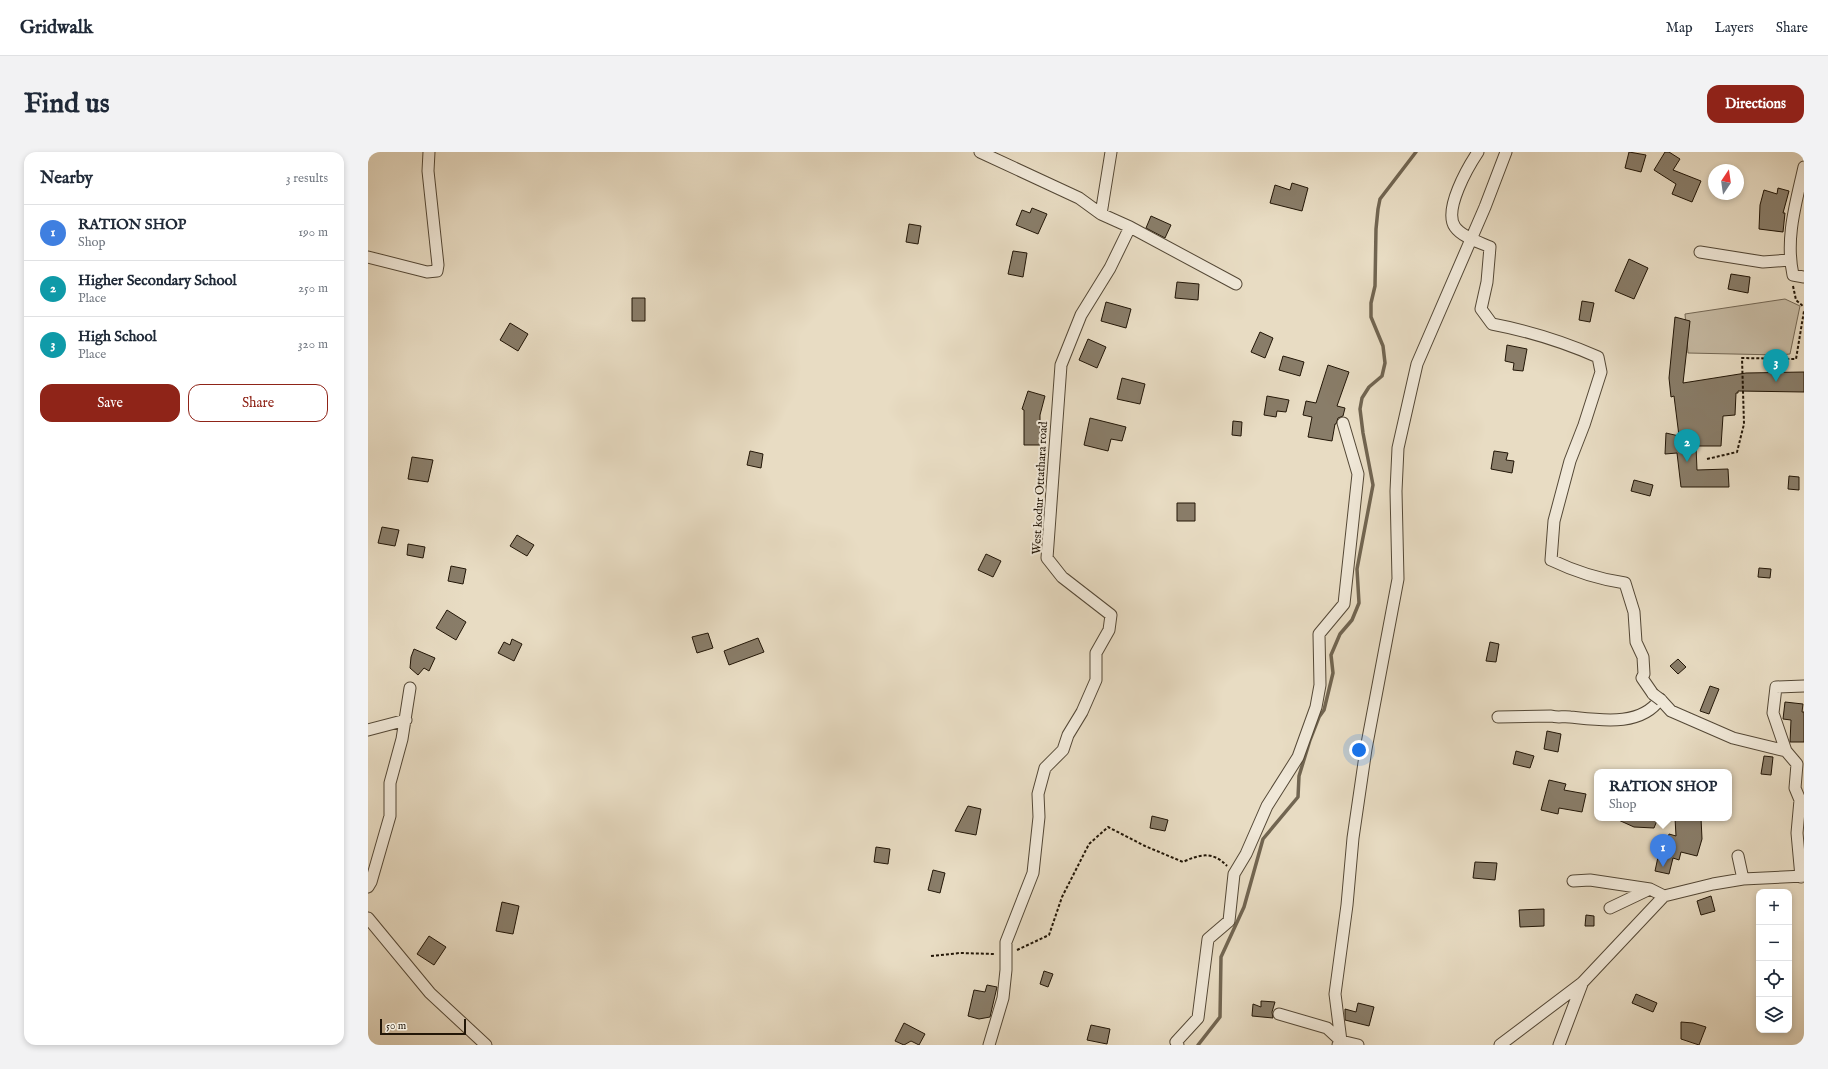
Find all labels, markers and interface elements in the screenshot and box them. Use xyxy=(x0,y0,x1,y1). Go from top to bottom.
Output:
text: Gridwalk xyxy=(20,16,93,40)
text: Map xyxy=(1666,19,1693,37)
text: Layers xyxy=(1715,19,1754,37)
text: Share xyxy=(1776,19,1808,37)
button: Directions xyxy=(1707,85,1804,123)
text: Find us xyxy=(24,87,110,122)
north arrow xyxy=(1708,164,1744,200)
text: Nearby xyxy=(40,168,93,189)
text: 3 results xyxy=(286,170,328,187)
text: RATION SHOP xyxy=(78,215,186,234)
text: 1 xyxy=(51,224,55,241)
text: 190 m xyxy=(298,224,328,241)
text: Shop xyxy=(78,234,106,251)
text: Higher Secondary School xyxy=(78,271,237,290)
text: 2 xyxy=(50,280,56,297)
text: 250 m xyxy=(298,280,328,297)
text: Place xyxy=(78,290,106,307)
text: High School xyxy=(78,327,157,346)
text: 3 xyxy=(51,336,55,353)
text: 320 m xyxy=(298,336,328,353)
text: Place xyxy=(78,346,106,363)
pin: 3 xyxy=(1763,349,1789,382)
button: Save xyxy=(40,384,180,422)
button: Share xyxy=(188,384,328,422)
street label: West kodur Ottathara road xyxy=(1029,420,1051,555)
pin: 2 xyxy=(1674,429,1700,462)
your location xyxy=(1349,740,1369,760)
popup xyxy=(1594,769,1732,821)
text: RATION SHOP xyxy=(1609,777,1717,796)
text: Shop xyxy=(1609,796,1637,813)
pin: 1 xyxy=(1650,834,1676,867)
map controls xyxy=(1756,889,1792,1033)
button: + xyxy=(1756,889,1792,925)
button: − xyxy=(1756,925,1792,961)
button: locate xyxy=(1756,961,1792,997)
button: layers xyxy=(1756,997,1792,1033)
scale bar xyxy=(380,1017,466,1036)
text: 50 m xyxy=(386,1019,406,1033)

